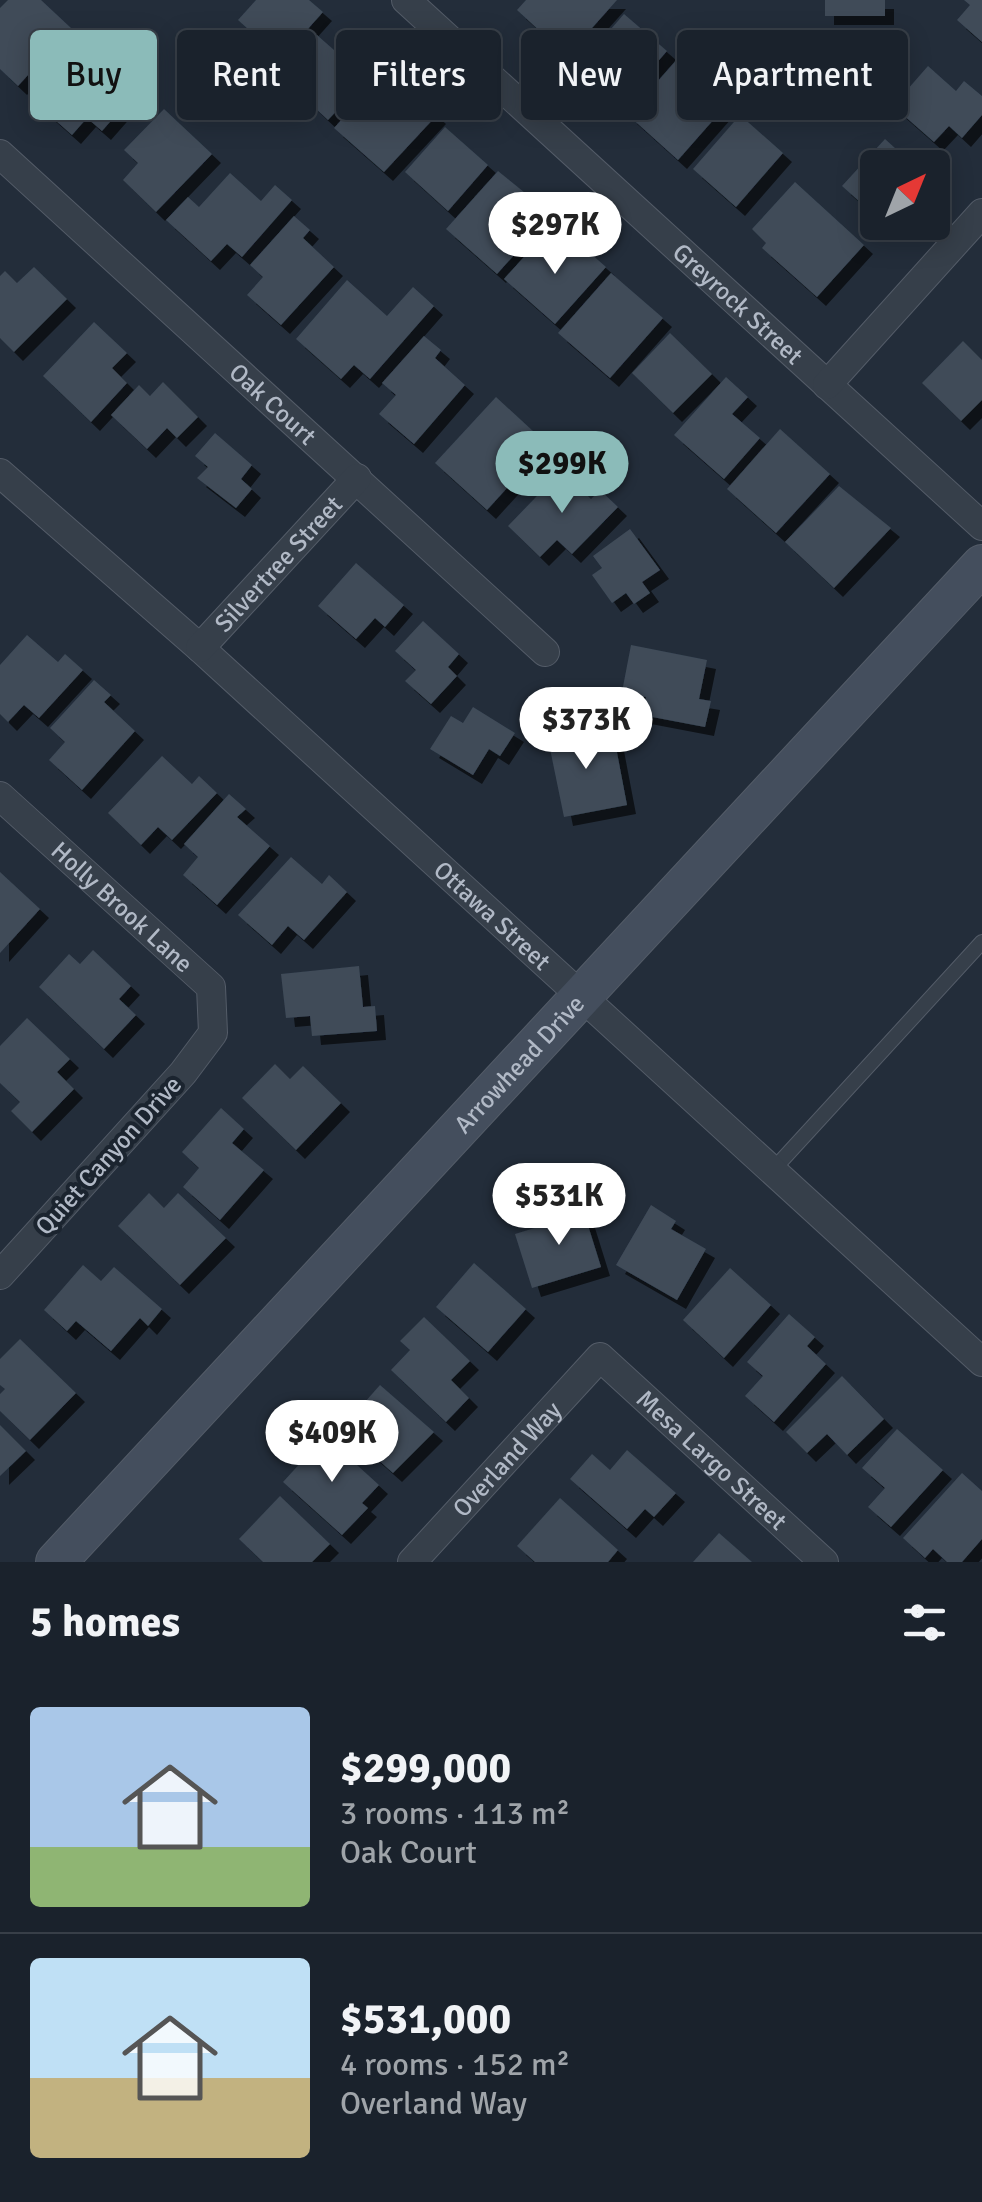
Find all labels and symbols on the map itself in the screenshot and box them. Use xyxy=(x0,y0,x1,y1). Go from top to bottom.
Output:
north arrow xyxy=(860,150,950,240)
pin: $297K xyxy=(485,192,625,277)
street label: Greyrock Street xyxy=(666,237,810,371)
street label: Oak Court xyxy=(223,356,323,452)
pin: $299K xyxy=(492,431,632,516)
street label: Silvertree Street xyxy=(208,489,349,638)
pin: $373K xyxy=(516,687,656,772)
street label: Holly Brook Lane xyxy=(45,835,199,979)
street label: Ottawa Street xyxy=(427,854,557,977)
street label: Arrowhead Drive xyxy=(447,989,591,1140)
street label: Quiet Canyon Drive xyxy=(29,1069,188,1241)
pin: $531K xyxy=(489,1163,629,1248)
street label: Mesa Largo Street xyxy=(630,1383,794,1537)
street label: Overland Way xyxy=(446,1395,568,1523)
pin: $409K xyxy=(262,1400,402,1485)

